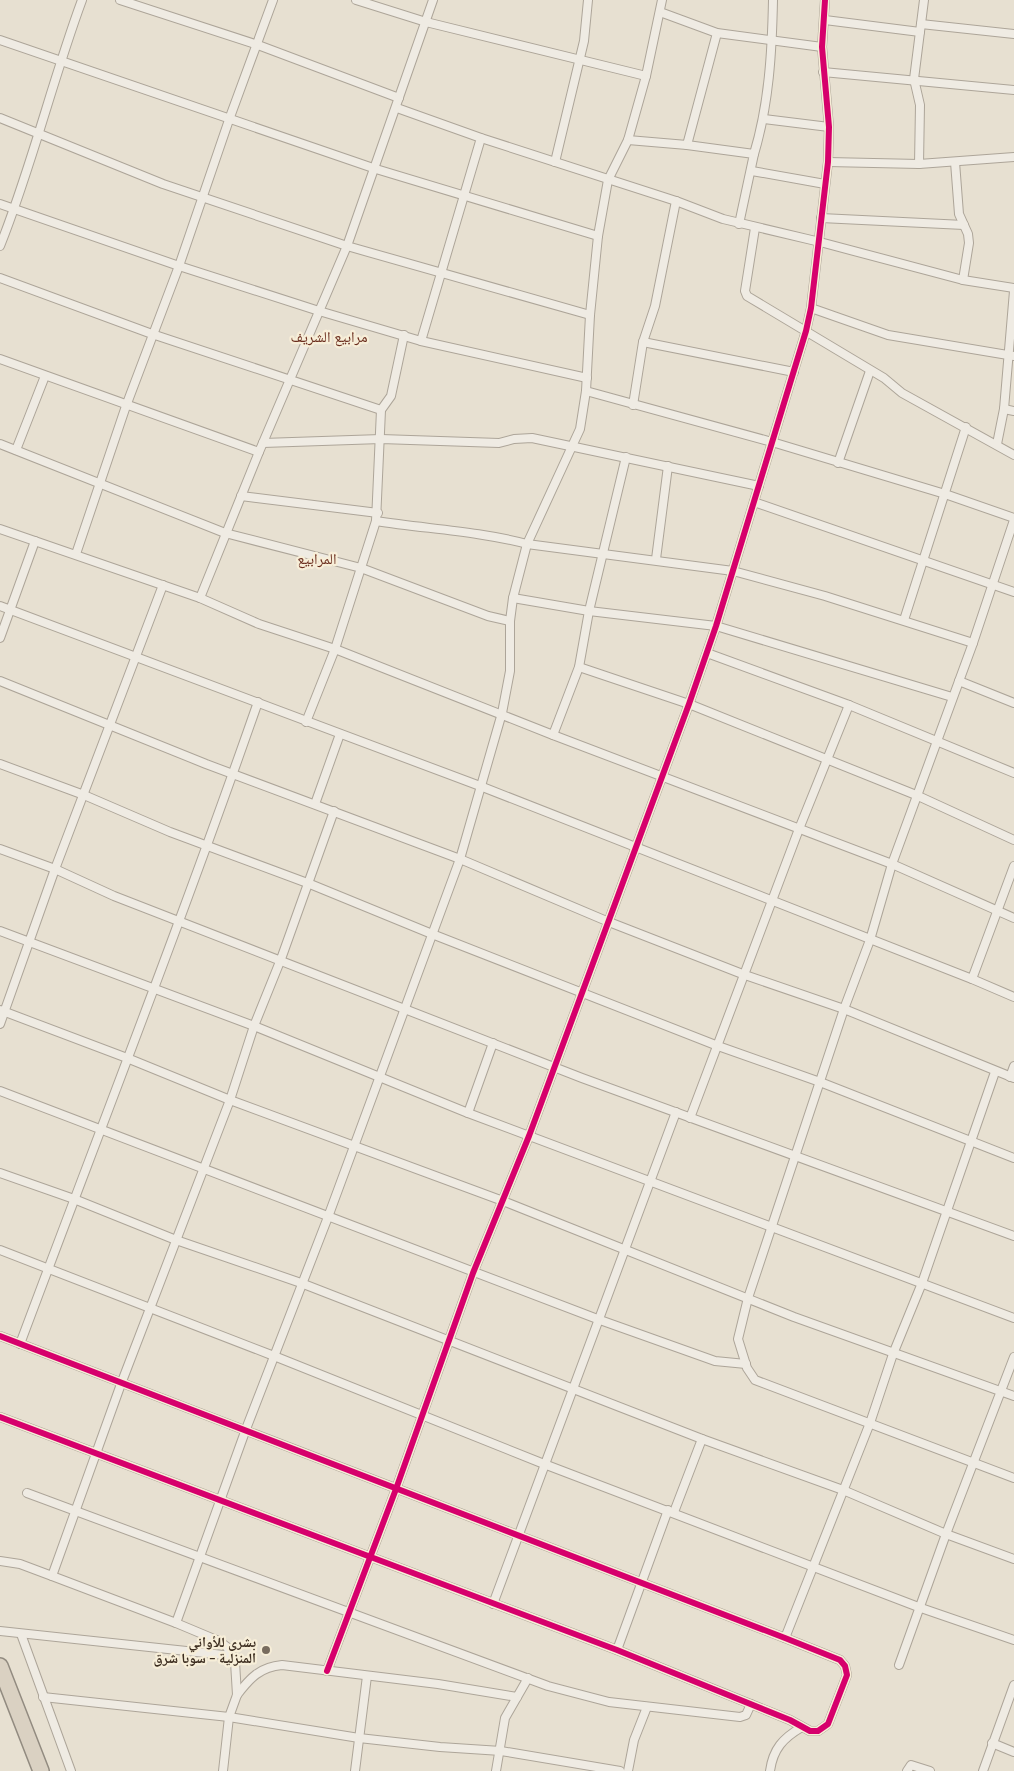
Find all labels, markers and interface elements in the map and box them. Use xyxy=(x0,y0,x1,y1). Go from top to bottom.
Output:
district label: مرابيع الشريف xyxy=(290,326,368,347)
district label: المرابيع xyxy=(297,548,337,569)
place label: بشرى للأواني المنزلية - سوبا شرق xyxy=(153,1632,256,1667)
marker: بشرى للأواني المنزلية - سوبا شرق xyxy=(260,1644,272,1656)

